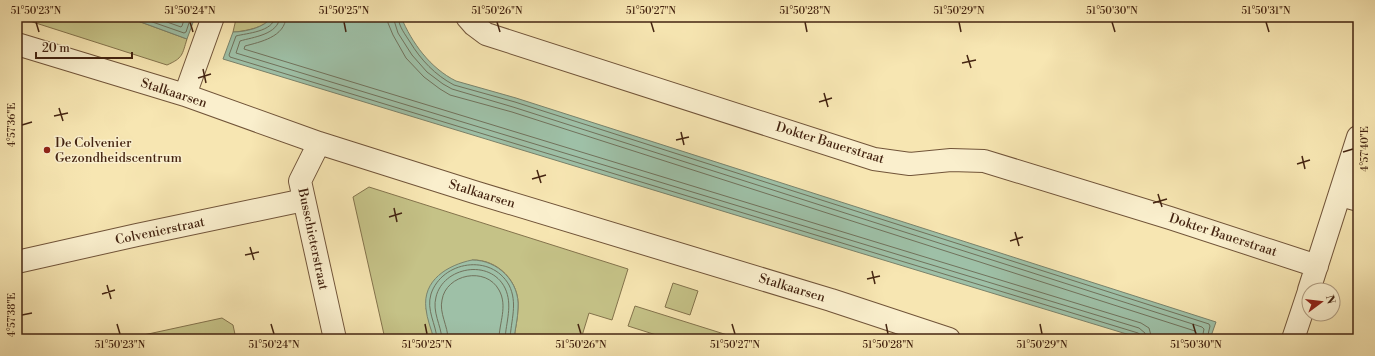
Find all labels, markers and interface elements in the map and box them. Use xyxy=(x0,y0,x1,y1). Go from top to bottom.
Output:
text: 51°50'23"N xyxy=(11,5,62,17)
text: 51°50'24"N xyxy=(165,5,216,17)
text: 51°50'25"N xyxy=(319,5,370,17)
text: 51°50'26"N xyxy=(472,5,523,17)
text: 51°50'27"N xyxy=(626,5,677,17)
text: 51°50'28"N xyxy=(779,5,831,17)
text: 51°50'29"N xyxy=(934,5,985,17)
text: 51°50'30"N xyxy=(1086,5,1138,17)
text: 51°50'31"N xyxy=(1242,5,1291,17)
scale bar xyxy=(36,34,132,60)
text: 20 m xyxy=(42,41,70,56)
street label: Stalkaarsen xyxy=(139,75,209,111)
text: 4°57'36"E xyxy=(6,103,18,147)
street label: Dokter Bauerstraat xyxy=(774,119,887,167)
text: 4°57'40"E xyxy=(1359,126,1371,172)
place label: De Colvenier Gezondheidscentrum xyxy=(55,135,182,166)
marker: De Colvenier Gezondheidscentrum xyxy=(42,145,52,155)
street label: Stalkaarsen xyxy=(447,176,517,212)
street label: Busschieterstraat xyxy=(294,186,332,292)
street label: Dokter Bauerstraat xyxy=(1167,210,1279,260)
street label: Colvenierstraat xyxy=(114,214,207,248)
street label: Stalkaarsen xyxy=(757,270,827,306)
north arrow xyxy=(1301,282,1341,322)
text: 4°57'38"E xyxy=(6,293,18,337)
text: N xyxy=(1322,294,1338,306)
text: 51°50'23"N xyxy=(95,339,146,351)
text: 51°50'24"N xyxy=(249,339,300,351)
text: 51°50'25"N xyxy=(402,339,453,351)
text: 51°50'26"N xyxy=(556,339,607,351)
text: 51°50'27"N xyxy=(710,339,761,351)
text: 51°50'28"N xyxy=(862,339,914,351)
text: 51°50'29"N xyxy=(1017,339,1068,351)
text: 51°50'30"N xyxy=(1170,339,1222,351)

